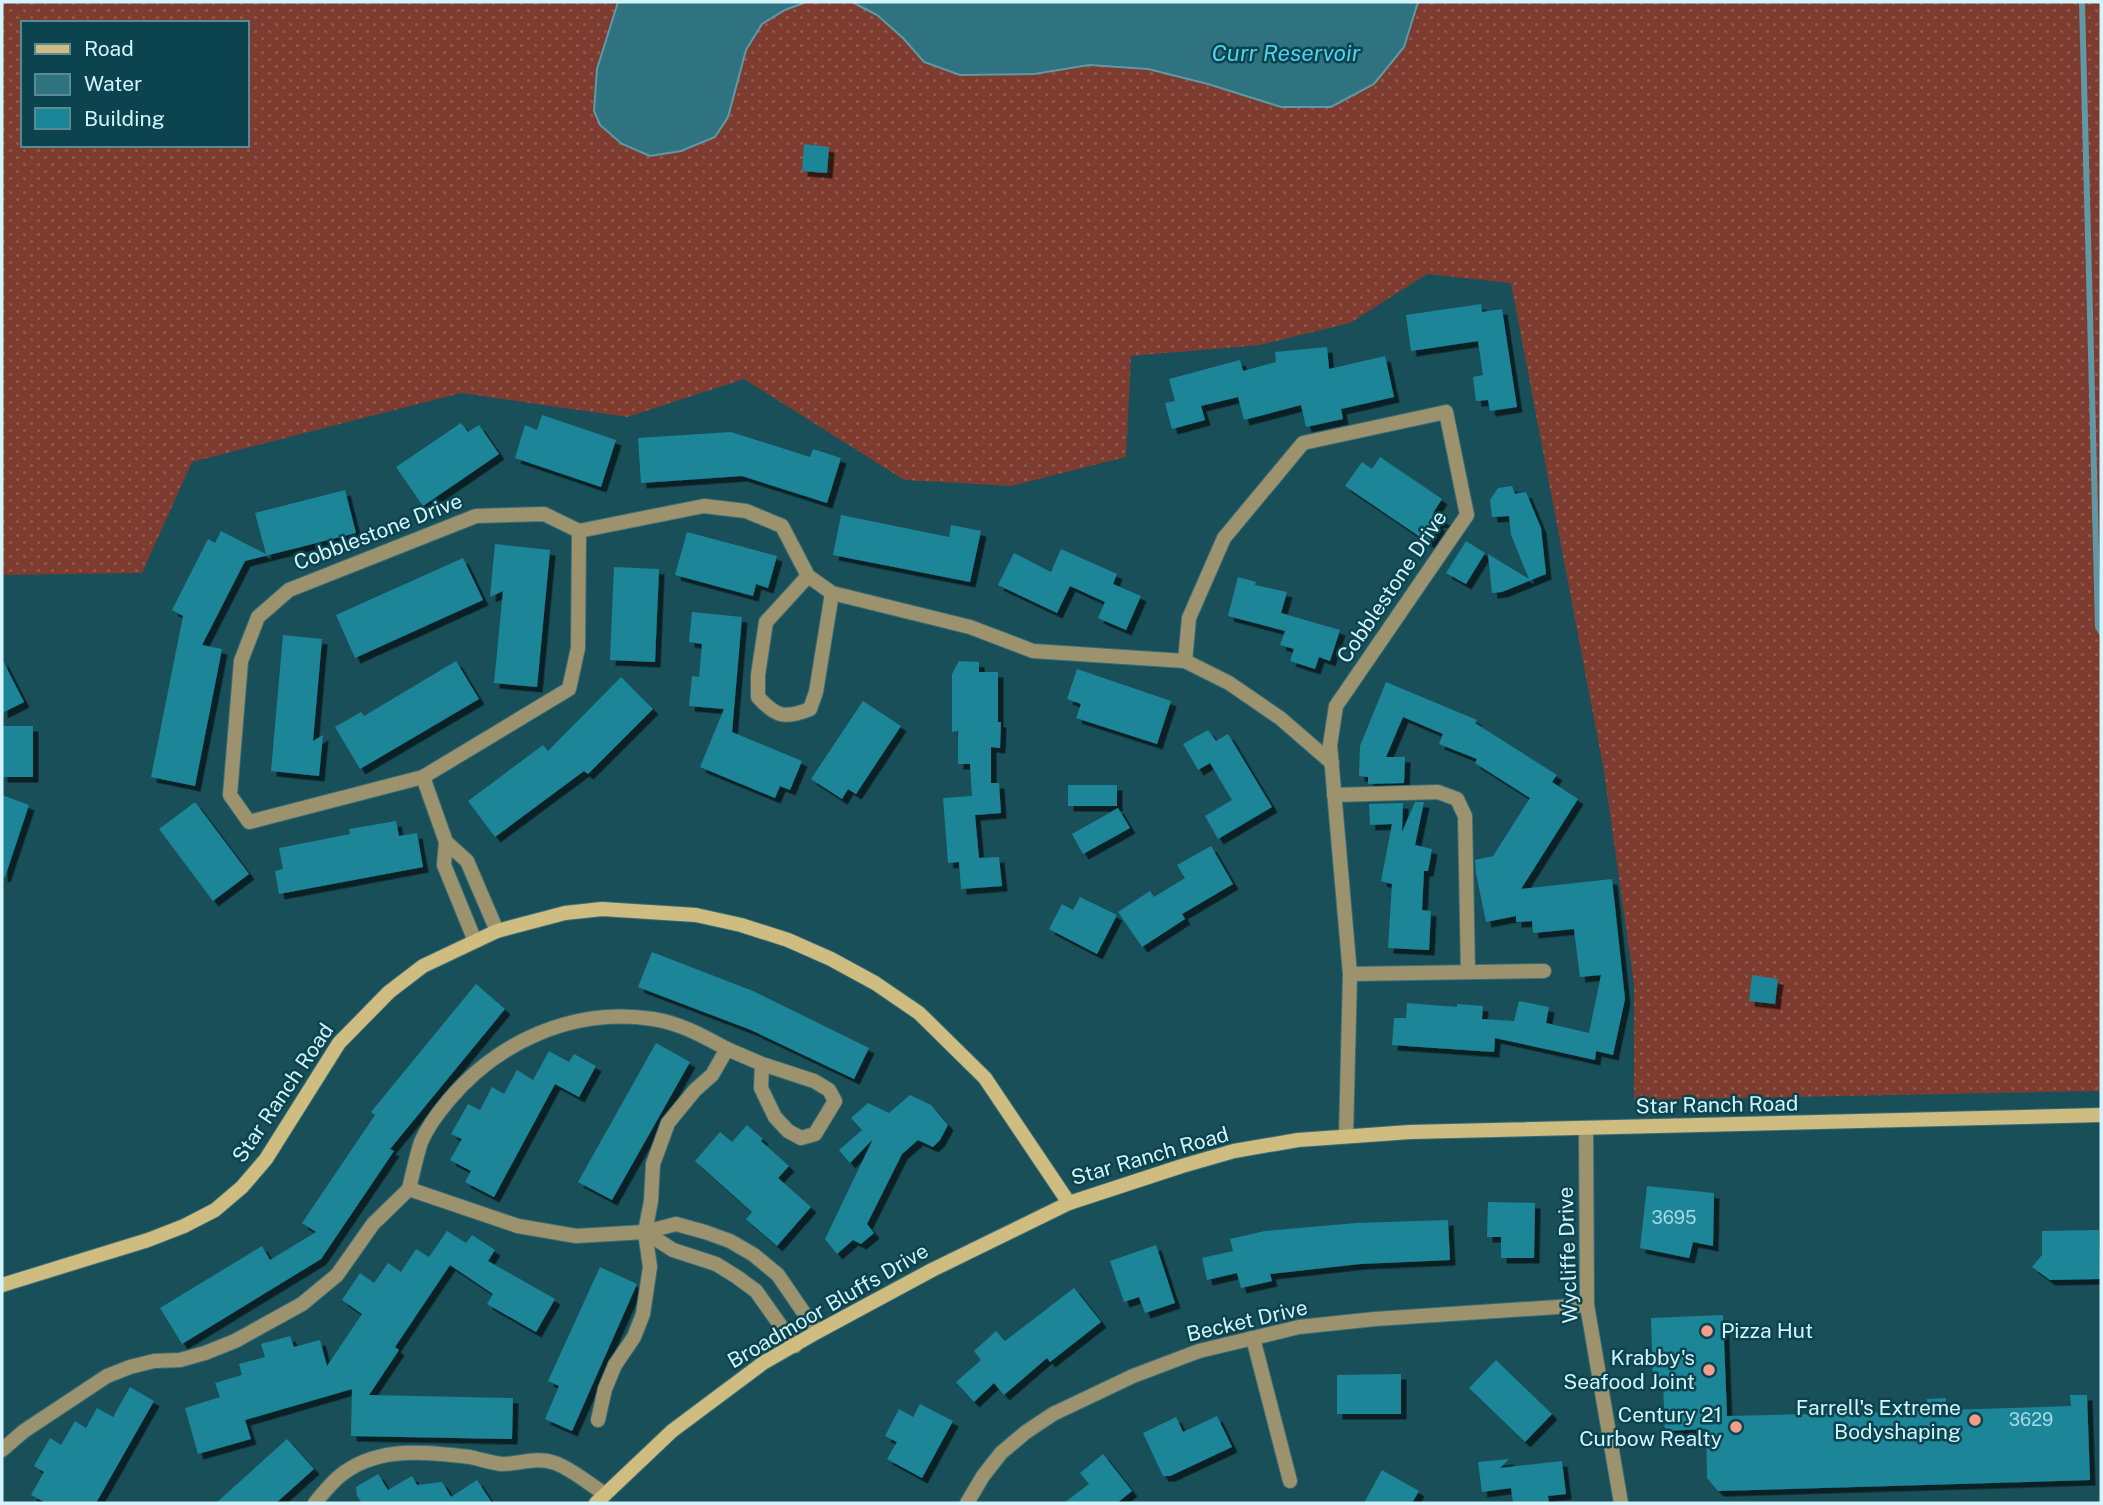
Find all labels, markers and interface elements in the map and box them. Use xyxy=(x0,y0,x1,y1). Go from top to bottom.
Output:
legend xyxy=(21,21,248,147)
text: Road xyxy=(84,36,134,61)
water label: Curr Reservoir xyxy=(1212,39,1361,66)
text: Water xyxy=(84,71,142,96)
text: Building xyxy=(84,106,165,131)
street label: Cobblestone Drive xyxy=(290,488,466,575)
street label: Cobblestone Drive xyxy=(1331,506,1452,668)
street label: Star Ranch Road xyxy=(227,1018,338,1167)
street label: Star Ranch Road xyxy=(1635,1091,1799,1118)
street label: Star Ranch Road xyxy=(1068,1121,1231,1190)
street label: Wycliffe Drive xyxy=(1553,1186,1582,1324)
house number: 3695 xyxy=(1651,1207,1697,1228)
street label: Broadmoor Bluffs Drive xyxy=(723,1238,933,1373)
street label: Becket Drive xyxy=(1184,1294,1310,1347)
place label: Pizza Hut xyxy=(1721,1318,1813,1343)
marker: Pizza Hut xyxy=(1699,1323,1715,1339)
place label: Krabby's Seafood Joint xyxy=(1563,1345,1695,1394)
marker: Krabby's Seafood Joint xyxy=(1701,1362,1717,1378)
place label: Farrell's Extreme Bodyshaping xyxy=(1796,1395,1961,1444)
place label: Century 21 Curbow Realty xyxy=(1579,1402,1722,1451)
house number: 3629 xyxy=(2009,1409,2053,1430)
marker: Farrell's Extreme Bodyshaping xyxy=(1967,1412,1983,1428)
marker: Century 21 Curbow Realty xyxy=(1728,1419,1744,1435)

